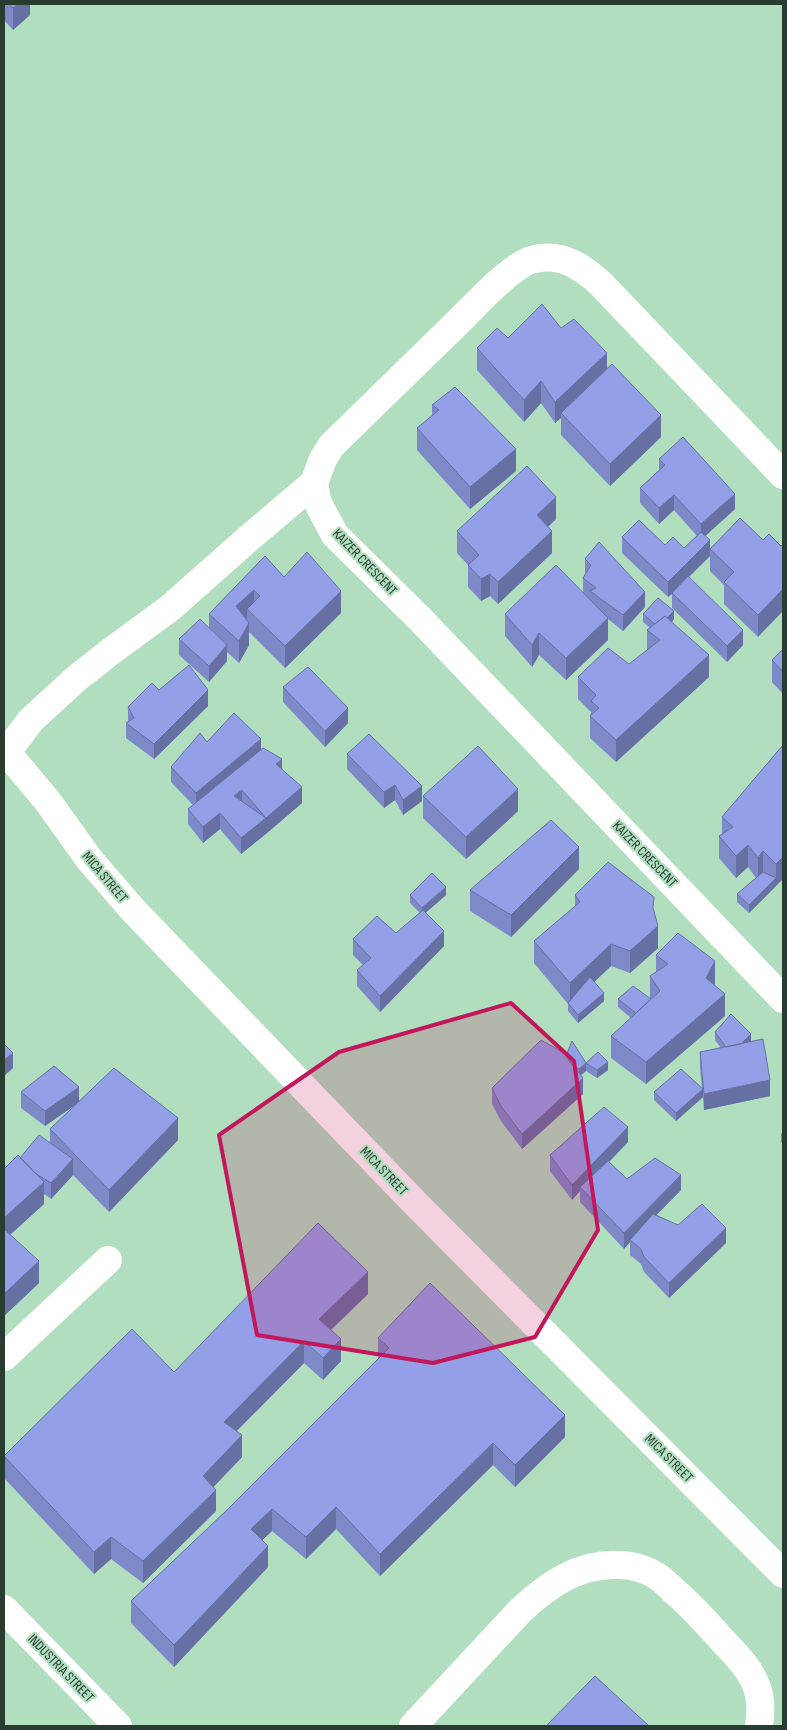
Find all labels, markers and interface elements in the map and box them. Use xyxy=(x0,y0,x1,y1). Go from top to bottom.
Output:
street label: KAIZER CRESCENT xyxy=(329,525,401,599)
street label: KAIZER CRESCENT xyxy=(609,817,681,891)
street label: MICA STREET xyxy=(79,848,131,906)
street label: MICA STREET xyxy=(357,1143,412,1199)
street label: MICA STREET xyxy=(641,1430,697,1486)
street label: INDUSTRIA STREET xyxy=(24,1630,98,1706)

